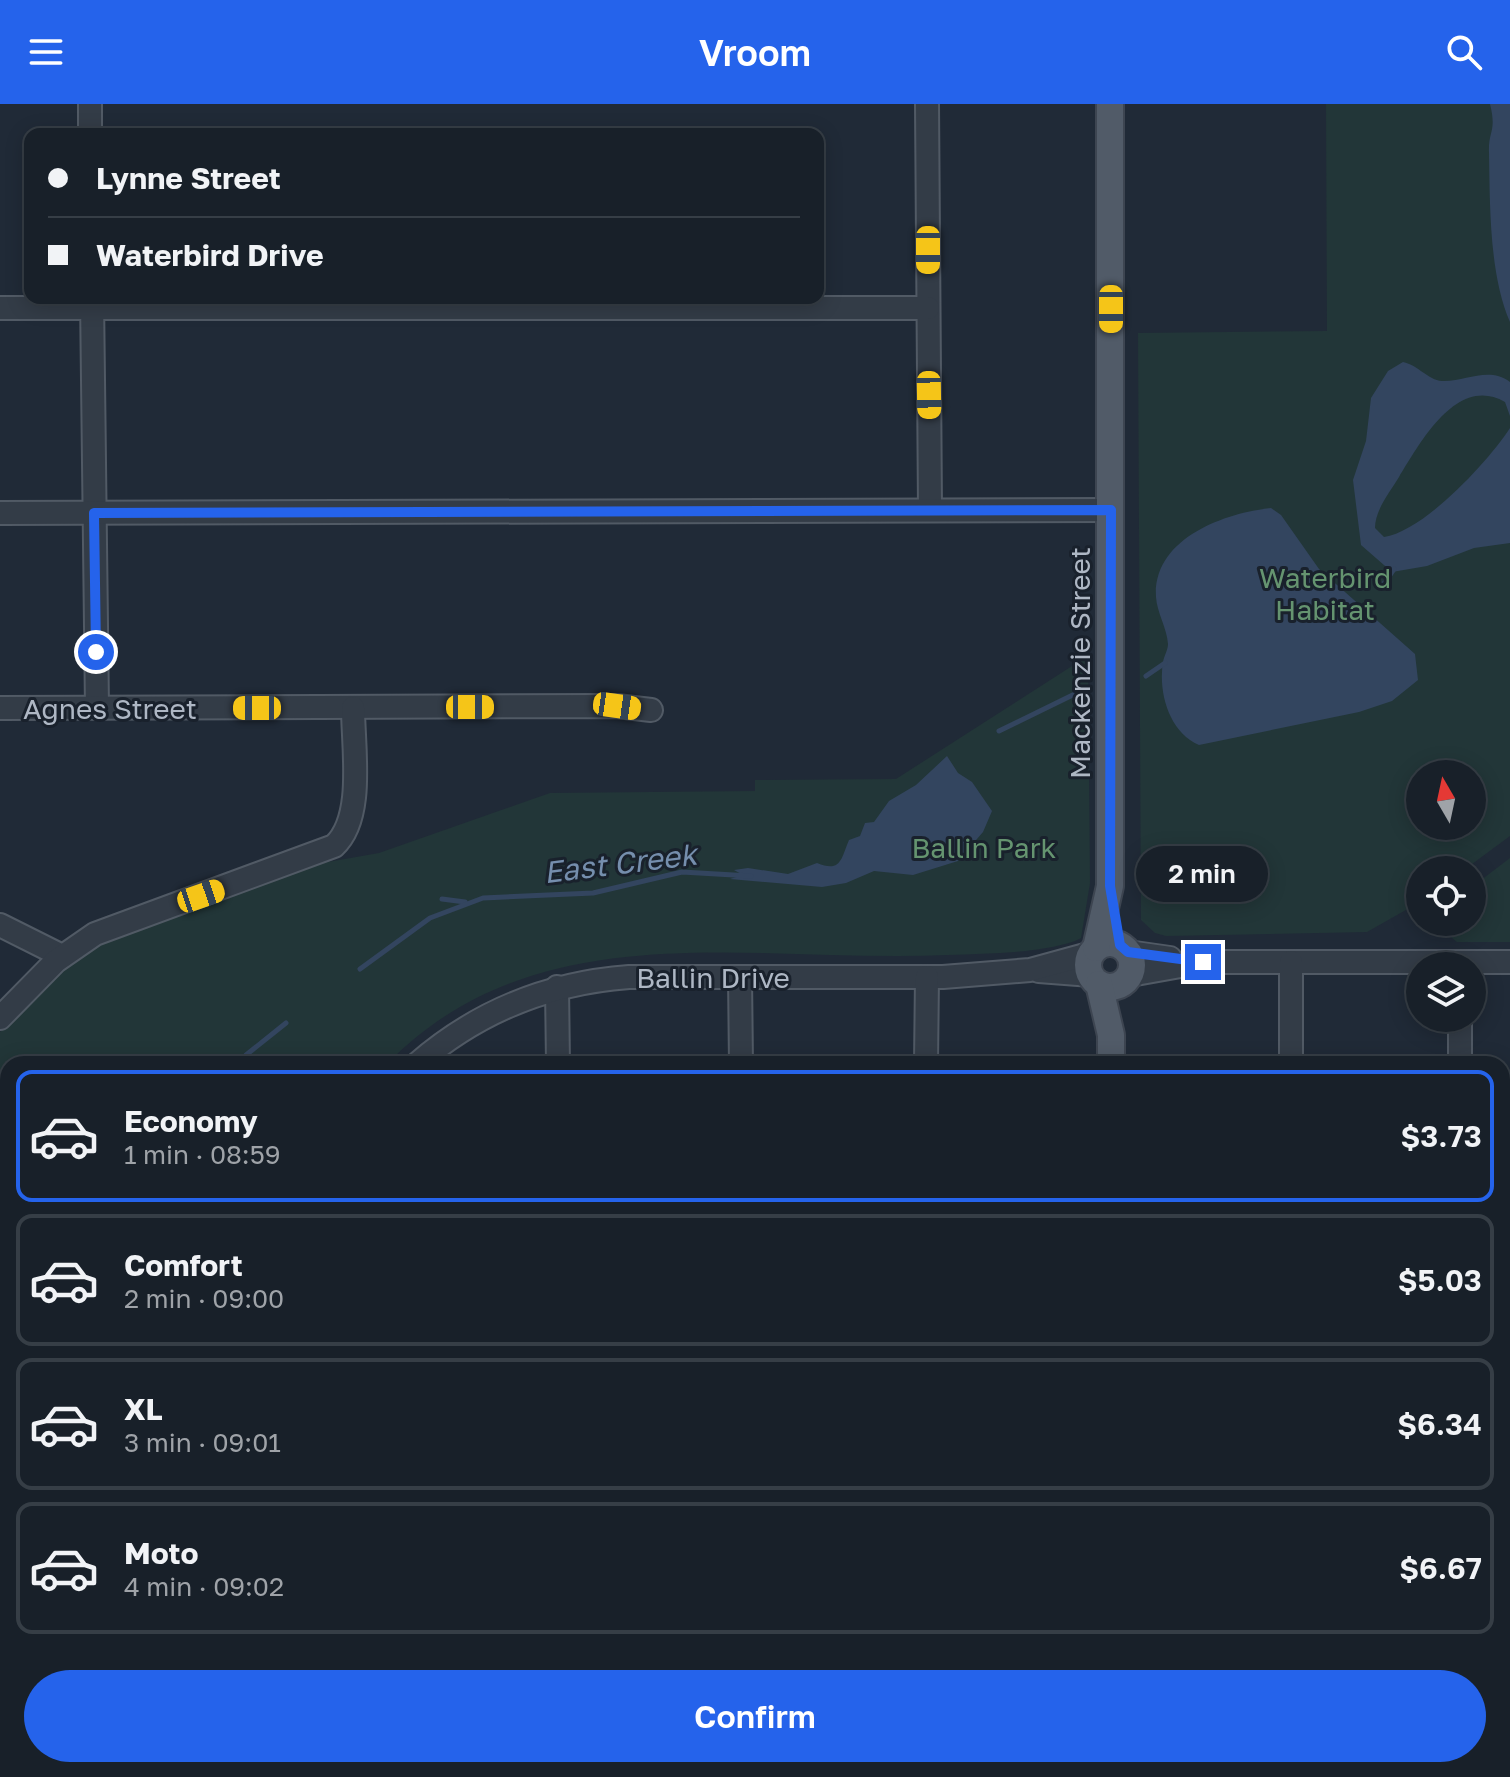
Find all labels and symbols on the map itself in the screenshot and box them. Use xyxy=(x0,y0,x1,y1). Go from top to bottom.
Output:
car xyxy=(916,226,940,274)
car xyxy=(1099,285,1123,333)
car xyxy=(917,371,941,419)
street label: Mackenzie Street xyxy=(1063,547,1096,779)
park label: Waterbird Habitat xyxy=(1259,561,1391,626)
route start xyxy=(78,634,114,670)
car xyxy=(592,691,642,721)
street label: Agnes Street xyxy=(23,692,197,725)
car xyxy=(446,695,494,719)
car xyxy=(233,696,281,720)
north arrow xyxy=(1406,760,1486,840)
park label: Ballin Park xyxy=(912,831,1057,864)
water label: East Creek xyxy=(541,835,702,890)
callout: 2 min xyxy=(1137,846,1269,902)
car xyxy=(174,877,228,915)
route end xyxy=(1185,944,1221,980)
street label: Ballin Drive xyxy=(636,961,790,994)

